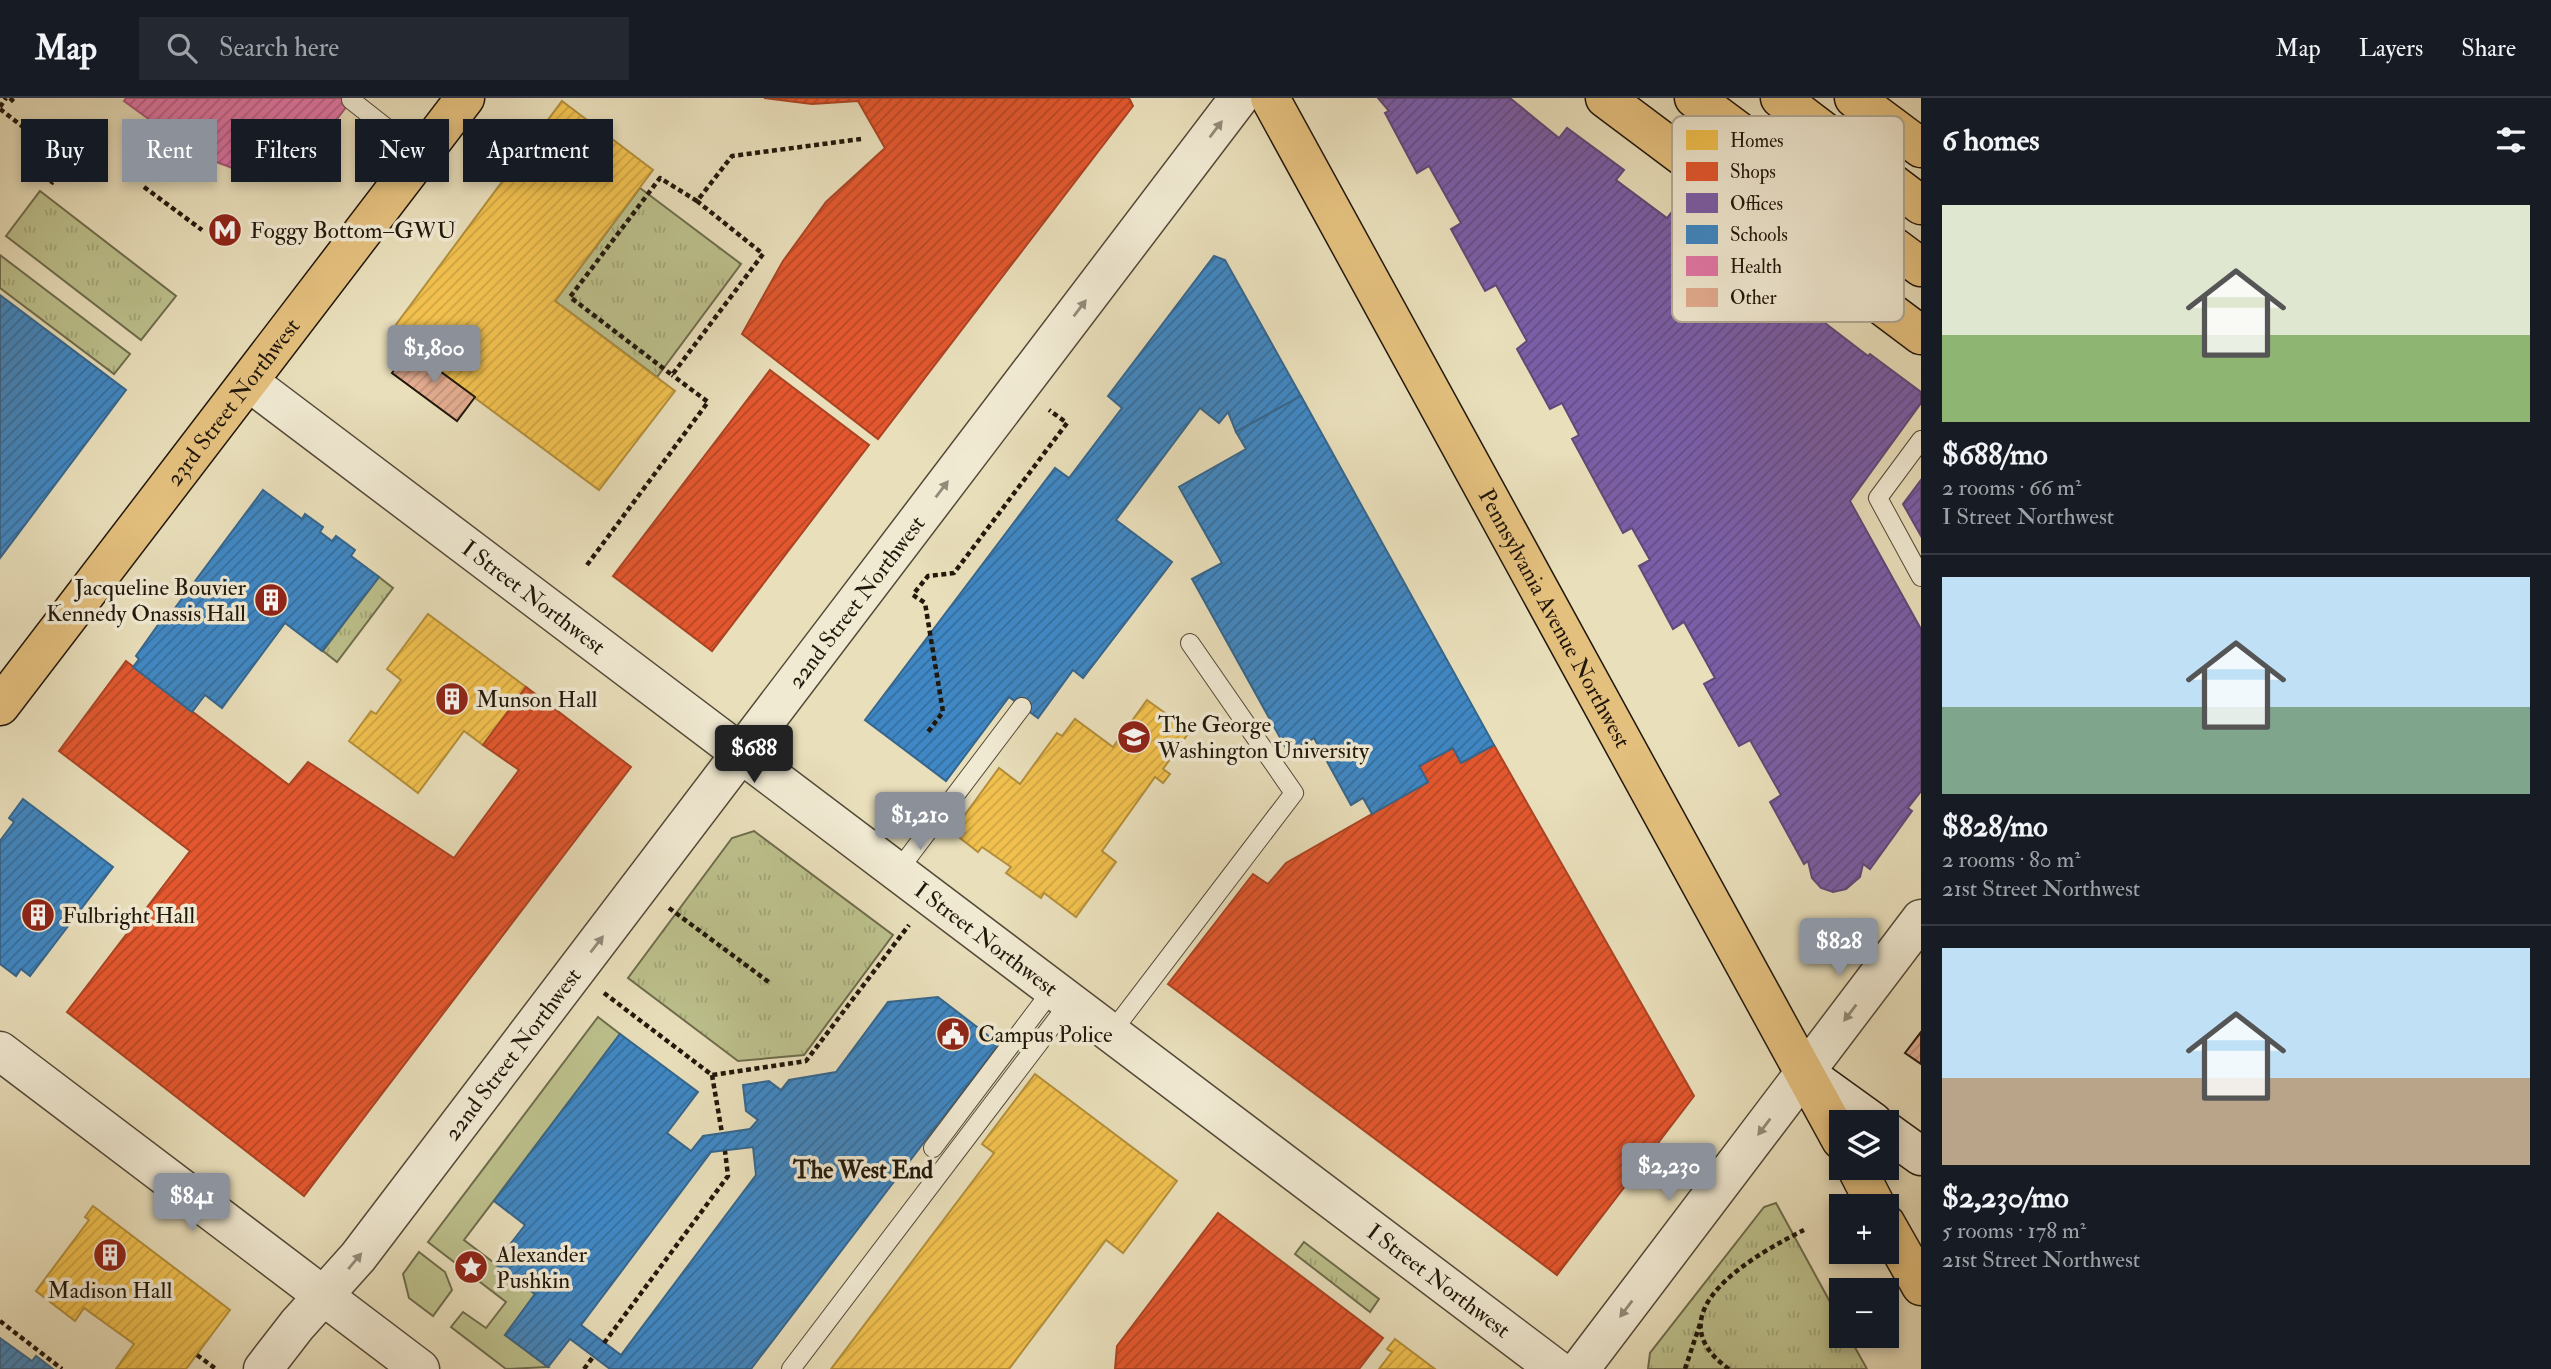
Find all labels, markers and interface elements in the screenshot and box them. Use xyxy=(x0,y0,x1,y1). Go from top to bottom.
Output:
search box xyxy=(139,17,629,80)
text: Map xyxy=(35,28,97,69)
icon: search xyxy=(163,29,201,67)
text: Search here xyxy=(219,32,339,64)
text: Map xyxy=(2276,33,2321,64)
text: Layers xyxy=(2359,33,2423,64)
text: Share xyxy=(2461,33,2516,64)
legend xyxy=(1672,116,1904,322)
chip: Buy xyxy=(21,119,108,182)
chip: Rent xyxy=(122,119,217,182)
chip: Filters xyxy=(231,119,341,182)
chip: New xyxy=(355,119,449,182)
chip: Apartment xyxy=(463,119,613,182)
one-way arrow xyxy=(1208,120,1222,138)
icon: filters xyxy=(2492,121,2530,159)
text: 6 homes xyxy=(1942,122,2040,159)
text: Homes xyxy=(1730,129,1784,153)
text: Shops xyxy=(1730,160,1776,185)
text: Offices xyxy=(1730,192,1783,216)
metro station icon: Foggy Bottom–GWU xyxy=(206,211,244,249)
place label: Foggy Bottom–GWU xyxy=(250,216,456,245)
text: Schools xyxy=(1730,223,1788,247)
icon: home xyxy=(2173,250,2299,376)
text: Health xyxy=(1730,255,1782,279)
text: Other xyxy=(1730,286,1777,310)
one-way arrow xyxy=(1072,300,1087,318)
street label: 23rd Street Northwest xyxy=(160,312,306,492)
pin: $1,800 xyxy=(377,326,491,385)
text: $1,800 xyxy=(403,333,465,362)
text: $688/mo xyxy=(1942,436,2048,473)
text: 2 rooms · 66 m² xyxy=(1942,473,2081,502)
one-way arrow xyxy=(934,481,949,499)
street label: Pennsylvania Avenue Northwest xyxy=(1472,484,1637,753)
text: I Street Northwest xyxy=(1942,502,2114,531)
street label: 22nd Street Northwest xyxy=(781,510,931,694)
street label: I Street Northwest xyxy=(456,534,611,661)
place label: Jacqueline Bouvier Kennedy Onassis Hall xyxy=(46,573,246,628)
building icon: Jacqueline Bouvier Kennedy Onassis Hall xyxy=(252,581,290,619)
icon: home xyxy=(2173,622,2299,748)
building icon: Munson Hall xyxy=(433,680,471,718)
place label: Munson Hall xyxy=(476,685,598,714)
place label: The George Washington University xyxy=(1157,710,1370,765)
school or university icon: The George Washington University xyxy=(1115,718,1153,756)
pin: $688 xyxy=(713,726,795,785)
text: $688 xyxy=(731,733,777,762)
pin: $1,210 xyxy=(863,792,977,852)
text: $1,210 xyxy=(891,800,949,829)
text: $828/mo xyxy=(1942,808,2048,845)
text: 2 rooms · 80 m² xyxy=(1942,845,2081,874)
text: 21st Street Northwest xyxy=(1942,874,2140,903)
street label: I Street Northwest xyxy=(909,876,1064,1003)
building icon: Fulbright Hall xyxy=(19,896,57,934)
place label: Fulbright Hall xyxy=(62,901,195,930)
pin: $828 xyxy=(1798,918,1880,978)
text: $828 xyxy=(1816,926,1862,955)
one-way arrow xyxy=(589,935,604,953)
street label: 22nd Street Northwest xyxy=(438,962,588,1146)
icon: home xyxy=(2173,993,2299,1119)
one-way arrow xyxy=(1843,1003,1858,1021)
public building icon: Campus Police xyxy=(934,1015,972,1053)
place label: Campus Police xyxy=(978,1020,1113,1050)
map controls xyxy=(1829,1110,1899,1348)
button: layers xyxy=(1829,1110,1899,1180)
one-way arrow xyxy=(1757,1118,1771,1137)
pin: $2,230 xyxy=(1612,1144,1726,1203)
text: $2,230 xyxy=(1638,1151,1700,1180)
district label: The West End xyxy=(792,1155,933,1186)
pin: $841 xyxy=(151,1174,233,1233)
text: $2,230/mo xyxy=(1942,1179,2069,1216)
text: $841 xyxy=(170,1181,214,1210)
button: + xyxy=(1829,1194,1899,1264)
text: 5 rooms · 178 m² xyxy=(1942,1216,2086,1245)
street label: I Street Northwest xyxy=(1361,1217,1516,1344)
building icon: Madison Hall xyxy=(91,1236,129,1274)
place label: Alexander Pushkin xyxy=(495,1240,587,1295)
text: 21st Street Northwest xyxy=(1942,1245,2140,1274)
place icon: Alexander Pushkin xyxy=(452,1248,490,1286)
one-way arrow xyxy=(347,1252,362,1270)
place label: Madison Hall xyxy=(48,1276,172,1305)
button: − xyxy=(1829,1278,1899,1348)
one-way arrow xyxy=(1619,1299,1634,1317)

